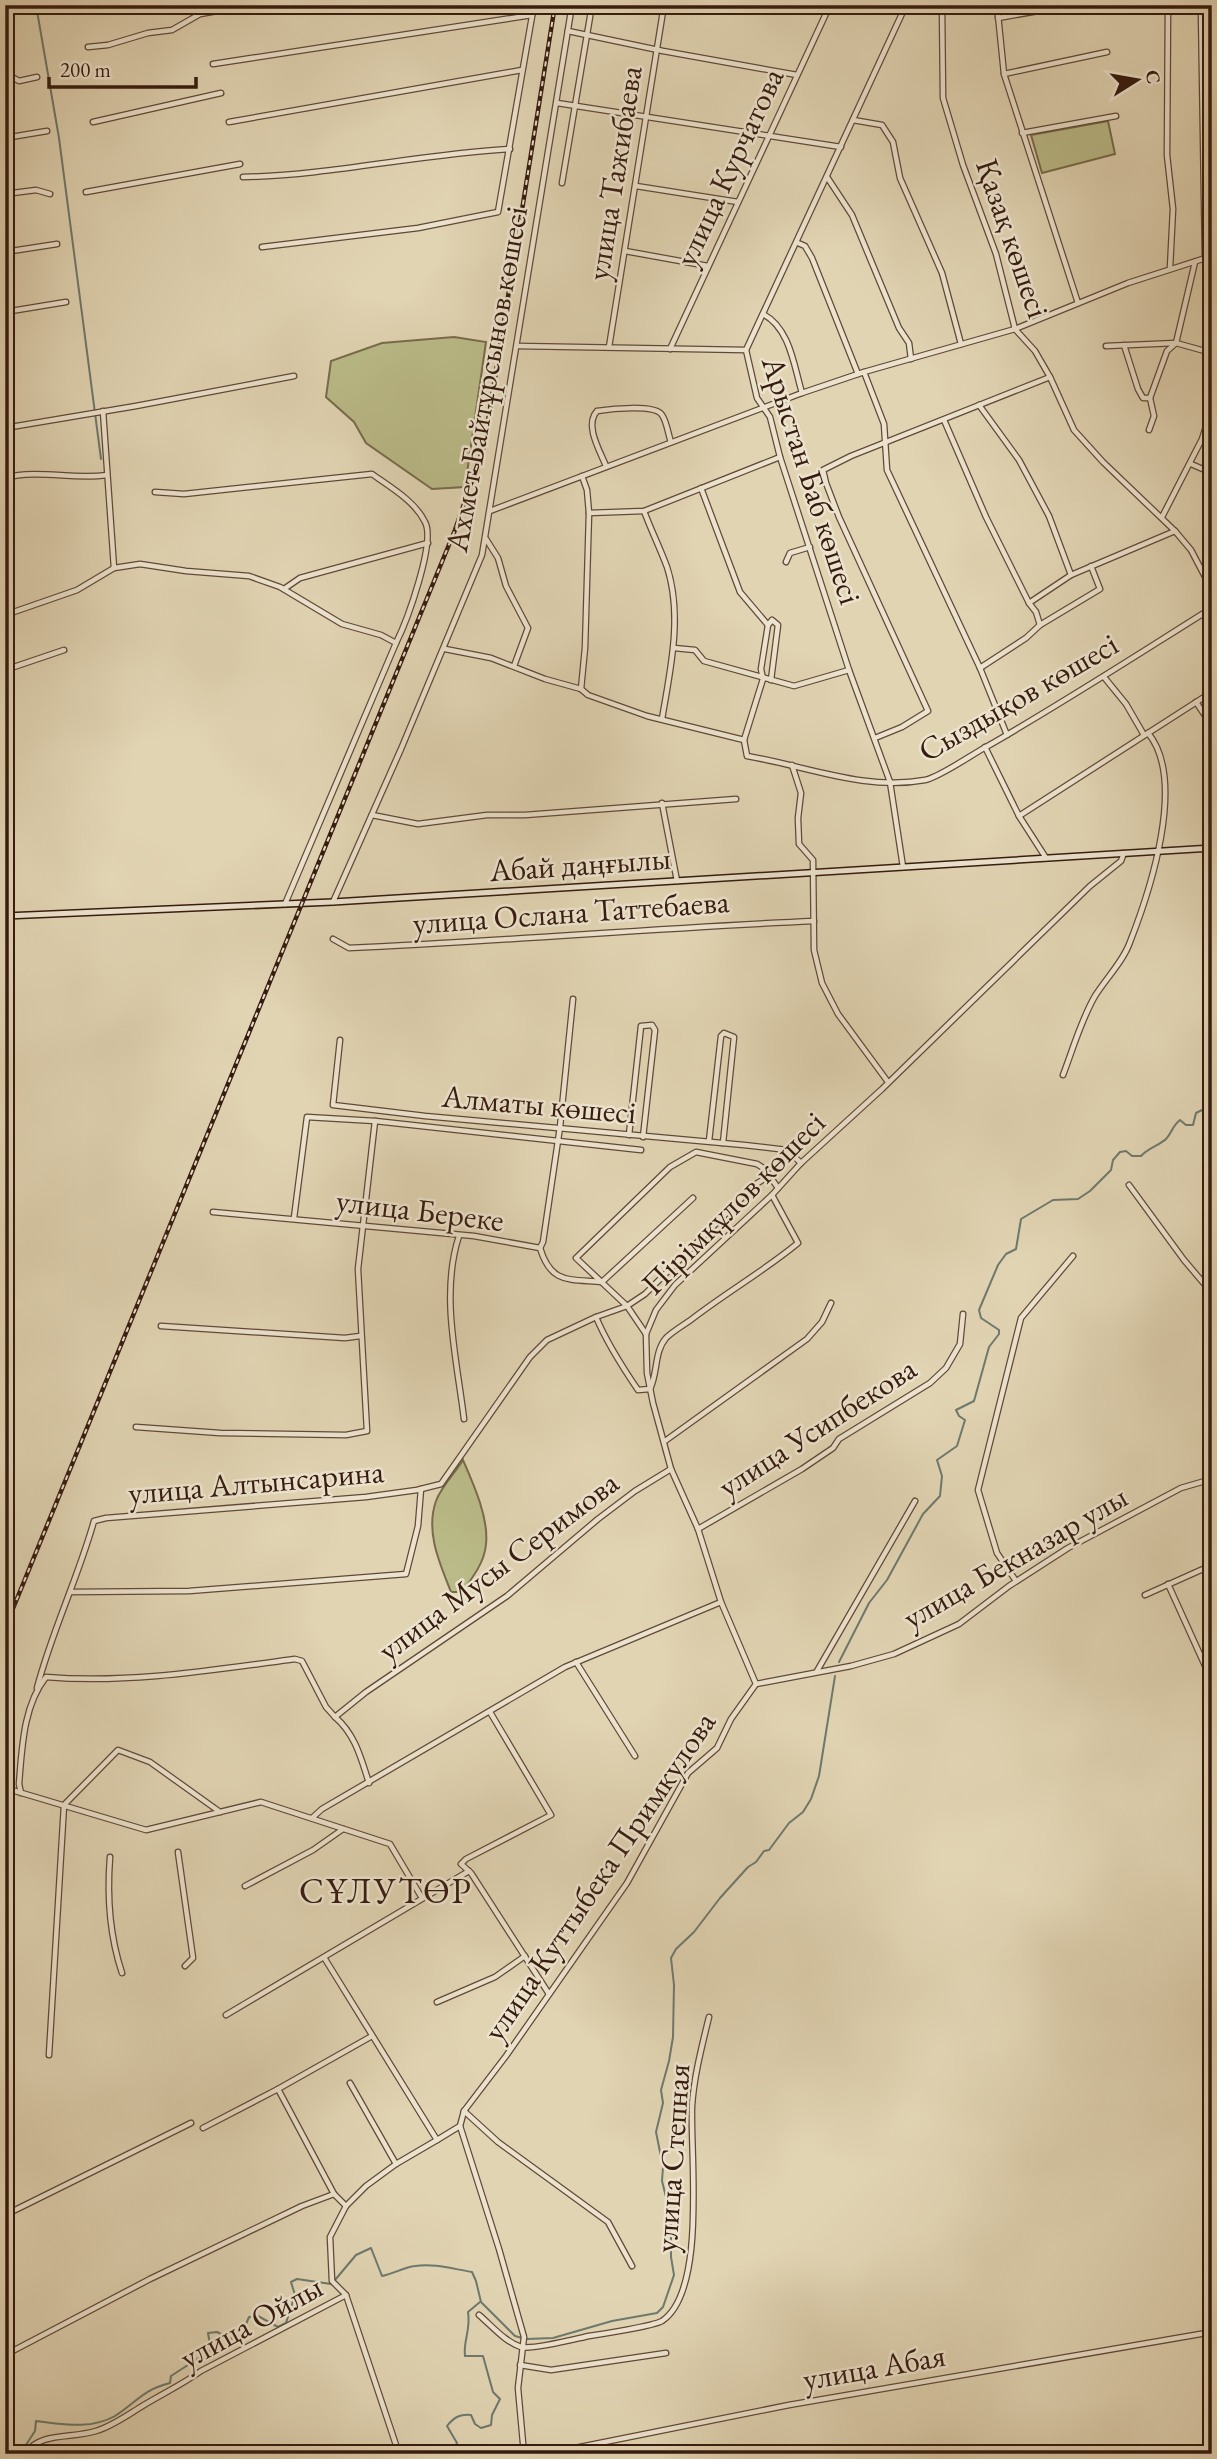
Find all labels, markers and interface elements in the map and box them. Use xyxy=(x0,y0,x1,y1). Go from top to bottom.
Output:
scale bar xyxy=(49,46,196,90)
north arrow xyxy=(1102,46,1172,116)
text: 200 m xyxy=(60,56,111,83)
street label: улица Курчатова xyxy=(665,61,793,273)
street label: улица Тажибаева xyxy=(576,62,652,283)
text: С xyxy=(1140,68,1167,86)
street label: Қазақ көшесі xyxy=(966,153,1060,323)
street label: Ахмет Байтұрсынов көшесі xyxy=(435,203,537,556)
street label: Арыстан Баб көшесі xyxy=(752,350,872,610)
street label: Сыздықов көшесі xyxy=(910,623,1126,771)
street label: Абай даңғылы xyxy=(487,837,672,891)
street label: улица Ослана Таттебаева xyxy=(411,880,731,944)
street label: Алматы көшесі xyxy=(439,1074,638,1133)
street label: Пірімқұлов көшесі xyxy=(632,1102,834,1304)
street label: улица Береке xyxy=(334,1179,506,1241)
street label: улица Усипбекова xyxy=(710,1347,924,1507)
street label: улица Алтынсарина xyxy=(127,1450,386,1514)
street label: улица Мусы Серимова xyxy=(369,1461,627,1670)
street label: улица Бекназар улы xyxy=(895,1476,1135,1638)
street label: улица Куттыбека Примкулова xyxy=(473,1703,725,2049)
district label: СҰЛУТӨР xyxy=(299,1868,473,1913)
street label: улица Степная xyxy=(644,2062,700,2254)
street label: улица Ойлы xyxy=(172,2265,330,2379)
street label: улица Абая xyxy=(799,2334,949,2400)

